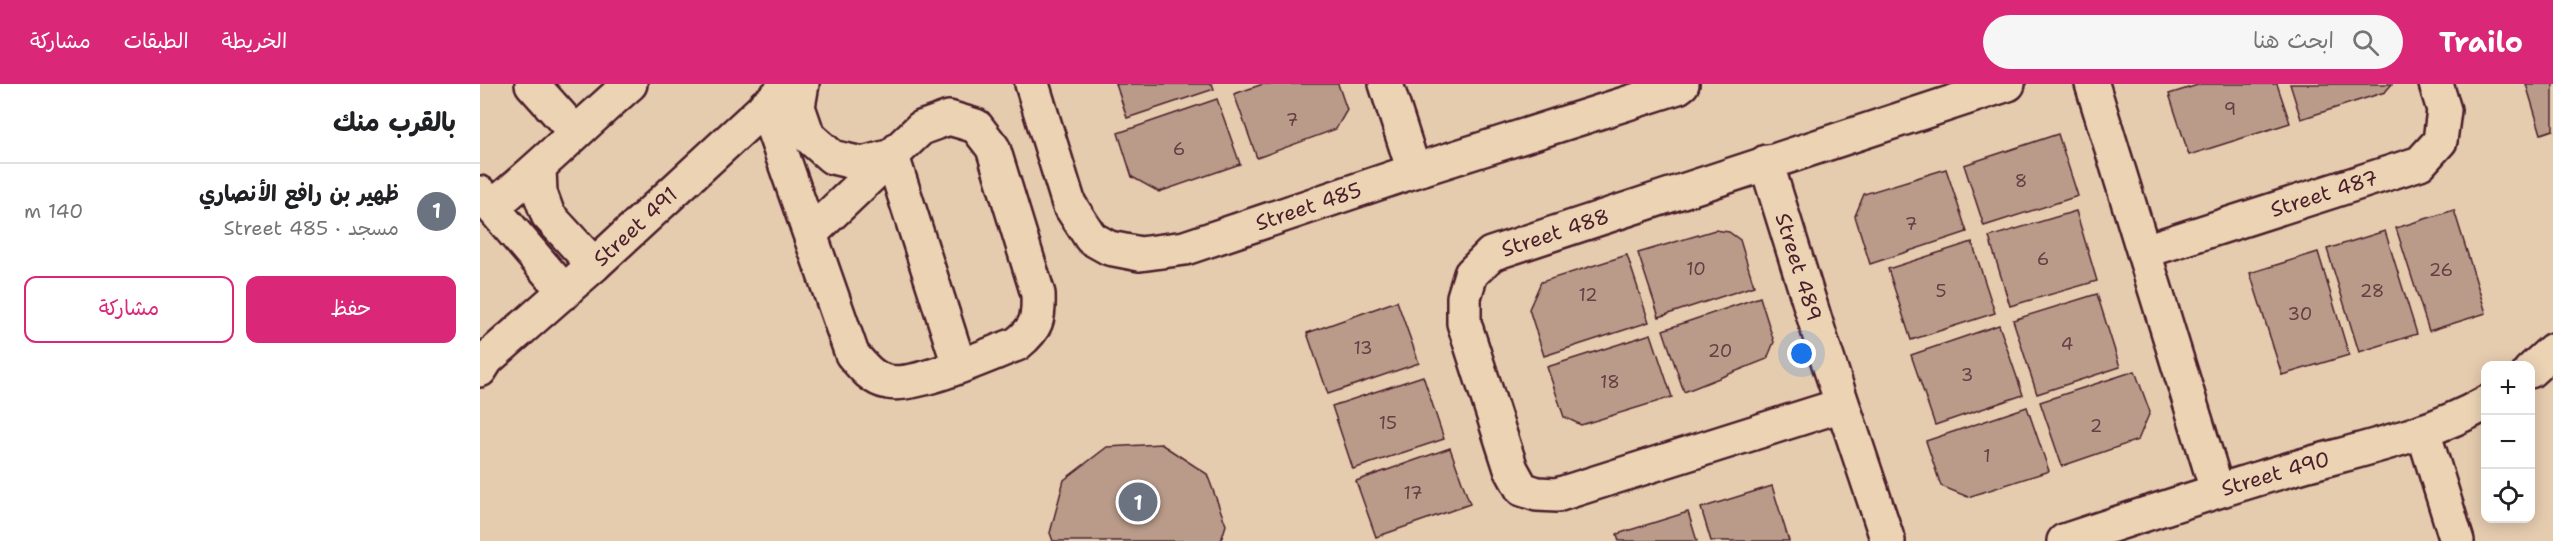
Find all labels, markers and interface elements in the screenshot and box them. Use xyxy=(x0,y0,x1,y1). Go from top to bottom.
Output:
search box xyxy=(1983,15,2403,69)
text: Trailo xyxy=(2439,23,2523,61)
text: ابحث هنا xyxy=(2253,26,2334,55)
icon: search xyxy=(2349,26,2382,59)
text: مشاركة xyxy=(30,27,91,55)
text: الطبقات xyxy=(124,27,189,55)
text: الخريطة xyxy=(222,27,287,55)
house number: 9 xyxy=(2224,97,2236,121)
text: بالقرب منك xyxy=(333,104,456,139)
house number: 7 xyxy=(1286,108,1298,132)
house number: 6 xyxy=(1173,137,1185,161)
street label: Street 487 xyxy=(2267,163,2381,224)
house number: 8 xyxy=(2015,169,2027,193)
street label: Street 485 xyxy=(1252,176,1365,237)
text: ظهير بن رافع الأنصاري xyxy=(199,179,399,208)
street label: Street 491 xyxy=(587,181,684,273)
text: 140 m xyxy=(24,198,83,224)
text: 1 xyxy=(432,198,441,224)
street label: Street 488 xyxy=(1498,202,1613,264)
street label: Street 489 xyxy=(1769,210,1828,324)
house number: 7 xyxy=(1905,212,1917,236)
text: مسجد · Street 485 xyxy=(223,215,399,241)
house number: 6 xyxy=(2037,247,2049,271)
house number: 10 xyxy=(1686,257,1706,281)
house number: 26 xyxy=(2429,258,2453,282)
button: مشاركة xyxy=(24,276,234,343)
button: حفظ xyxy=(246,276,456,343)
house number: 5 xyxy=(1935,279,1947,303)
house number: 28 xyxy=(2360,279,2384,303)
house number: 12 xyxy=(1578,283,1598,307)
house number: 30 xyxy=(2288,302,2312,326)
house number: 4 xyxy=(2061,332,2073,356)
house number: 13 xyxy=(1353,336,1373,360)
house number: 20 xyxy=(1708,339,1732,363)
your location xyxy=(1787,339,1816,368)
map controls xyxy=(2481,361,2535,523)
button: + xyxy=(2481,361,2535,415)
house number: 3 xyxy=(1961,363,1973,387)
house number: 18 xyxy=(1600,370,1620,394)
house number: 15 xyxy=(1379,411,1397,435)
house number: 2 xyxy=(2090,414,2102,438)
button: − xyxy=(2481,415,2535,469)
house number: 1 xyxy=(1983,444,1991,468)
street label: Street 490 xyxy=(2218,445,2333,503)
button: locate xyxy=(2481,469,2535,523)
pin: 1 xyxy=(1118,480,1158,524)
house number: 17 xyxy=(1403,481,1423,505)

